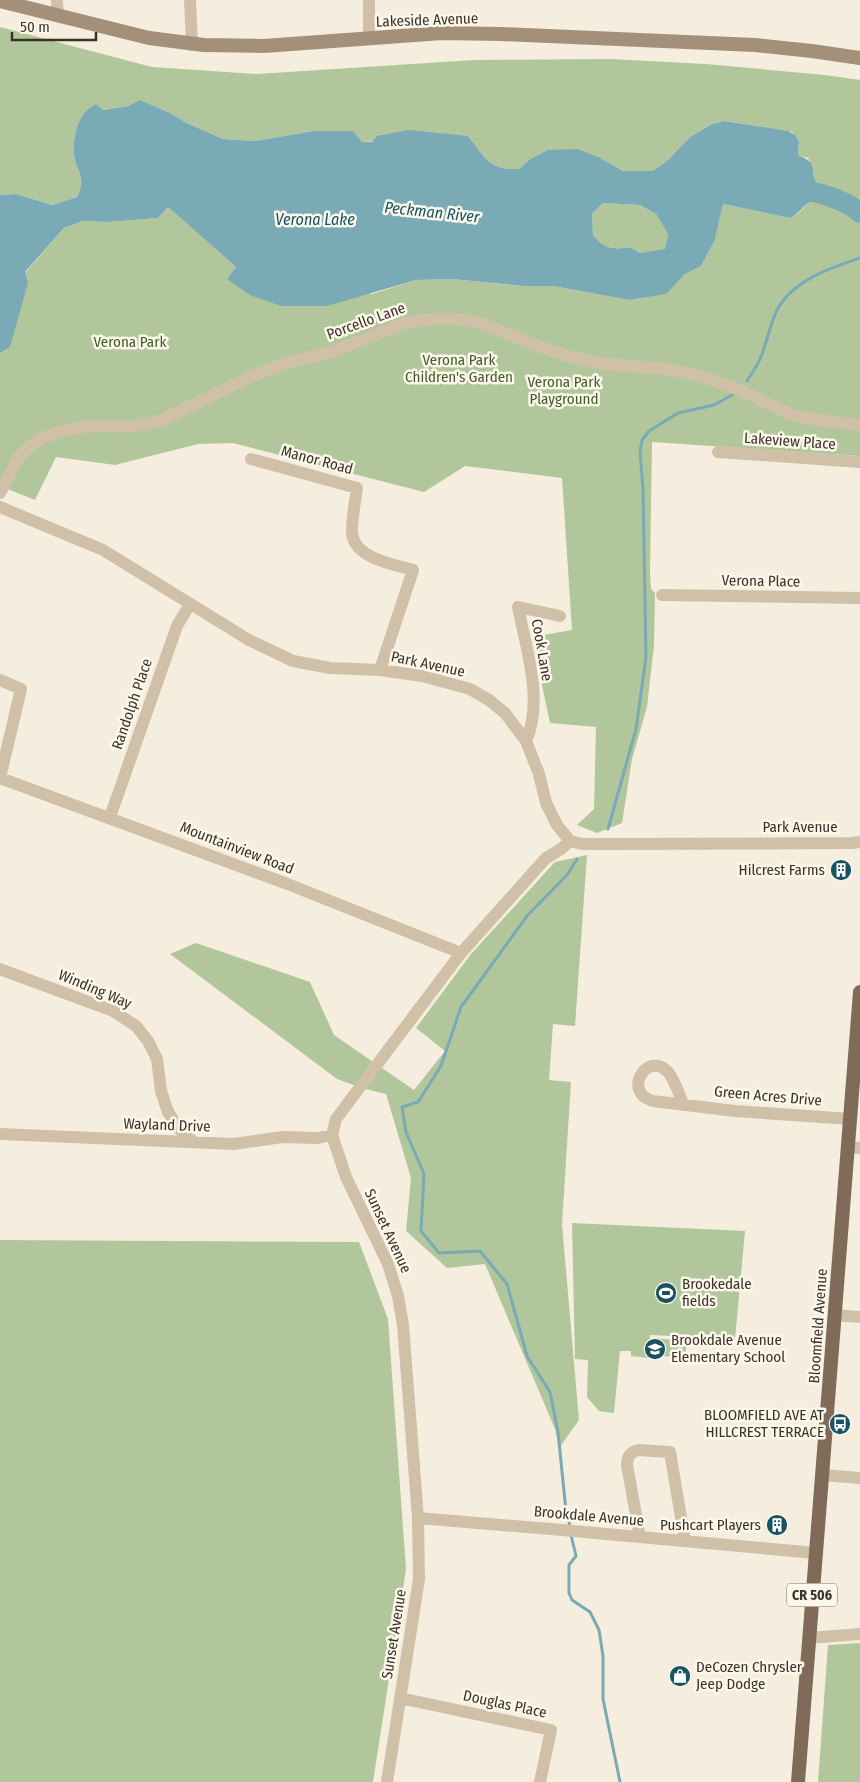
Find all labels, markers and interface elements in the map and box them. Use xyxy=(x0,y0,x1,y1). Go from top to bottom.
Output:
street label: Lakeside Avenue xyxy=(376,9,478,31)
scale bar xyxy=(12,10,96,42)
text: 50 m xyxy=(20,18,50,36)
water label: Peckman River xyxy=(384,198,481,226)
water label: Verona Lake xyxy=(275,210,355,229)
street label: Porcello Lane xyxy=(324,298,408,344)
park label: Verona Park xyxy=(94,333,166,351)
park label: Verona Park Children's Garden xyxy=(405,351,513,386)
park label: Verona Park Playground xyxy=(528,373,600,408)
street label: Lakeview Place xyxy=(744,429,836,453)
street label: Manor Road xyxy=(279,442,355,478)
street label: Verona Place xyxy=(722,571,800,591)
street label: Cook Lane xyxy=(528,618,556,682)
street label: Park Avenue xyxy=(389,647,467,681)
street label: Randolph Place xyxy=(108,656,156,752)
street label: Mountainview Road xyxy=(178,818,296,878)
street label: Park Avenue xyxy=(762,818,838,836)
building icon: Hilcrest Farms xyxy=(829,858,853,882)
place label: Hilcrest Farms xyxy=(739,861,825,879)
street label: Winding Way xyxy=(56,966,135,1013)
street label: Green Acres Drive xyxy=(713,1082,823,1110)
street label: Wayland Drive xyxy=(123,1114,211,1136)
street label: Sunset Avenue xyxy=(361,1186,415,1276)
street label: Bloomfield Avenue xyxy=(805,1268,831,1384)
place label: Brookedale fields xyxy=(682,1275,752,1310)
sports icon: Brookedale fields xyxy=(654,1281,678,1305)
place label: Brookdale Avenue Elementary School xyxy=(671,1331,785,1366)
school or university icon: Brookdale Avenue Elementary School xyxy=(643,1337,667,1361)
place label: BLOOMFIELD AVE AT HILLCREST TERRACE xyxy=(704,1406,824,1441)
bus stop icon: BLOOMFIELD AVE AT HILLCREST TERRACE xyxy=(828,1412,852,1436)
street label: Brookdale Avenue xyxy=(533,1502,645,1530)
building icon: Pushcart Players xyxy=(765,1513,789,1537)
place label: Pushcart Players xyxy=(660,1516,761,1534)
road number: CR 506 xyxy=(787,1584,837,1606)
street label: Sunset Avenue xyxy=(378,1588,410,1680)
place label: DeCozen Chrysler Jeep Dodge xyxy=(696,1658,803,1693)
shop icon: DeCozen Chrysler Jeep Dodge xyxy=(668,1664,692,1688)
street label: Douglas Place xyxy=(462,1686,548,1722)

